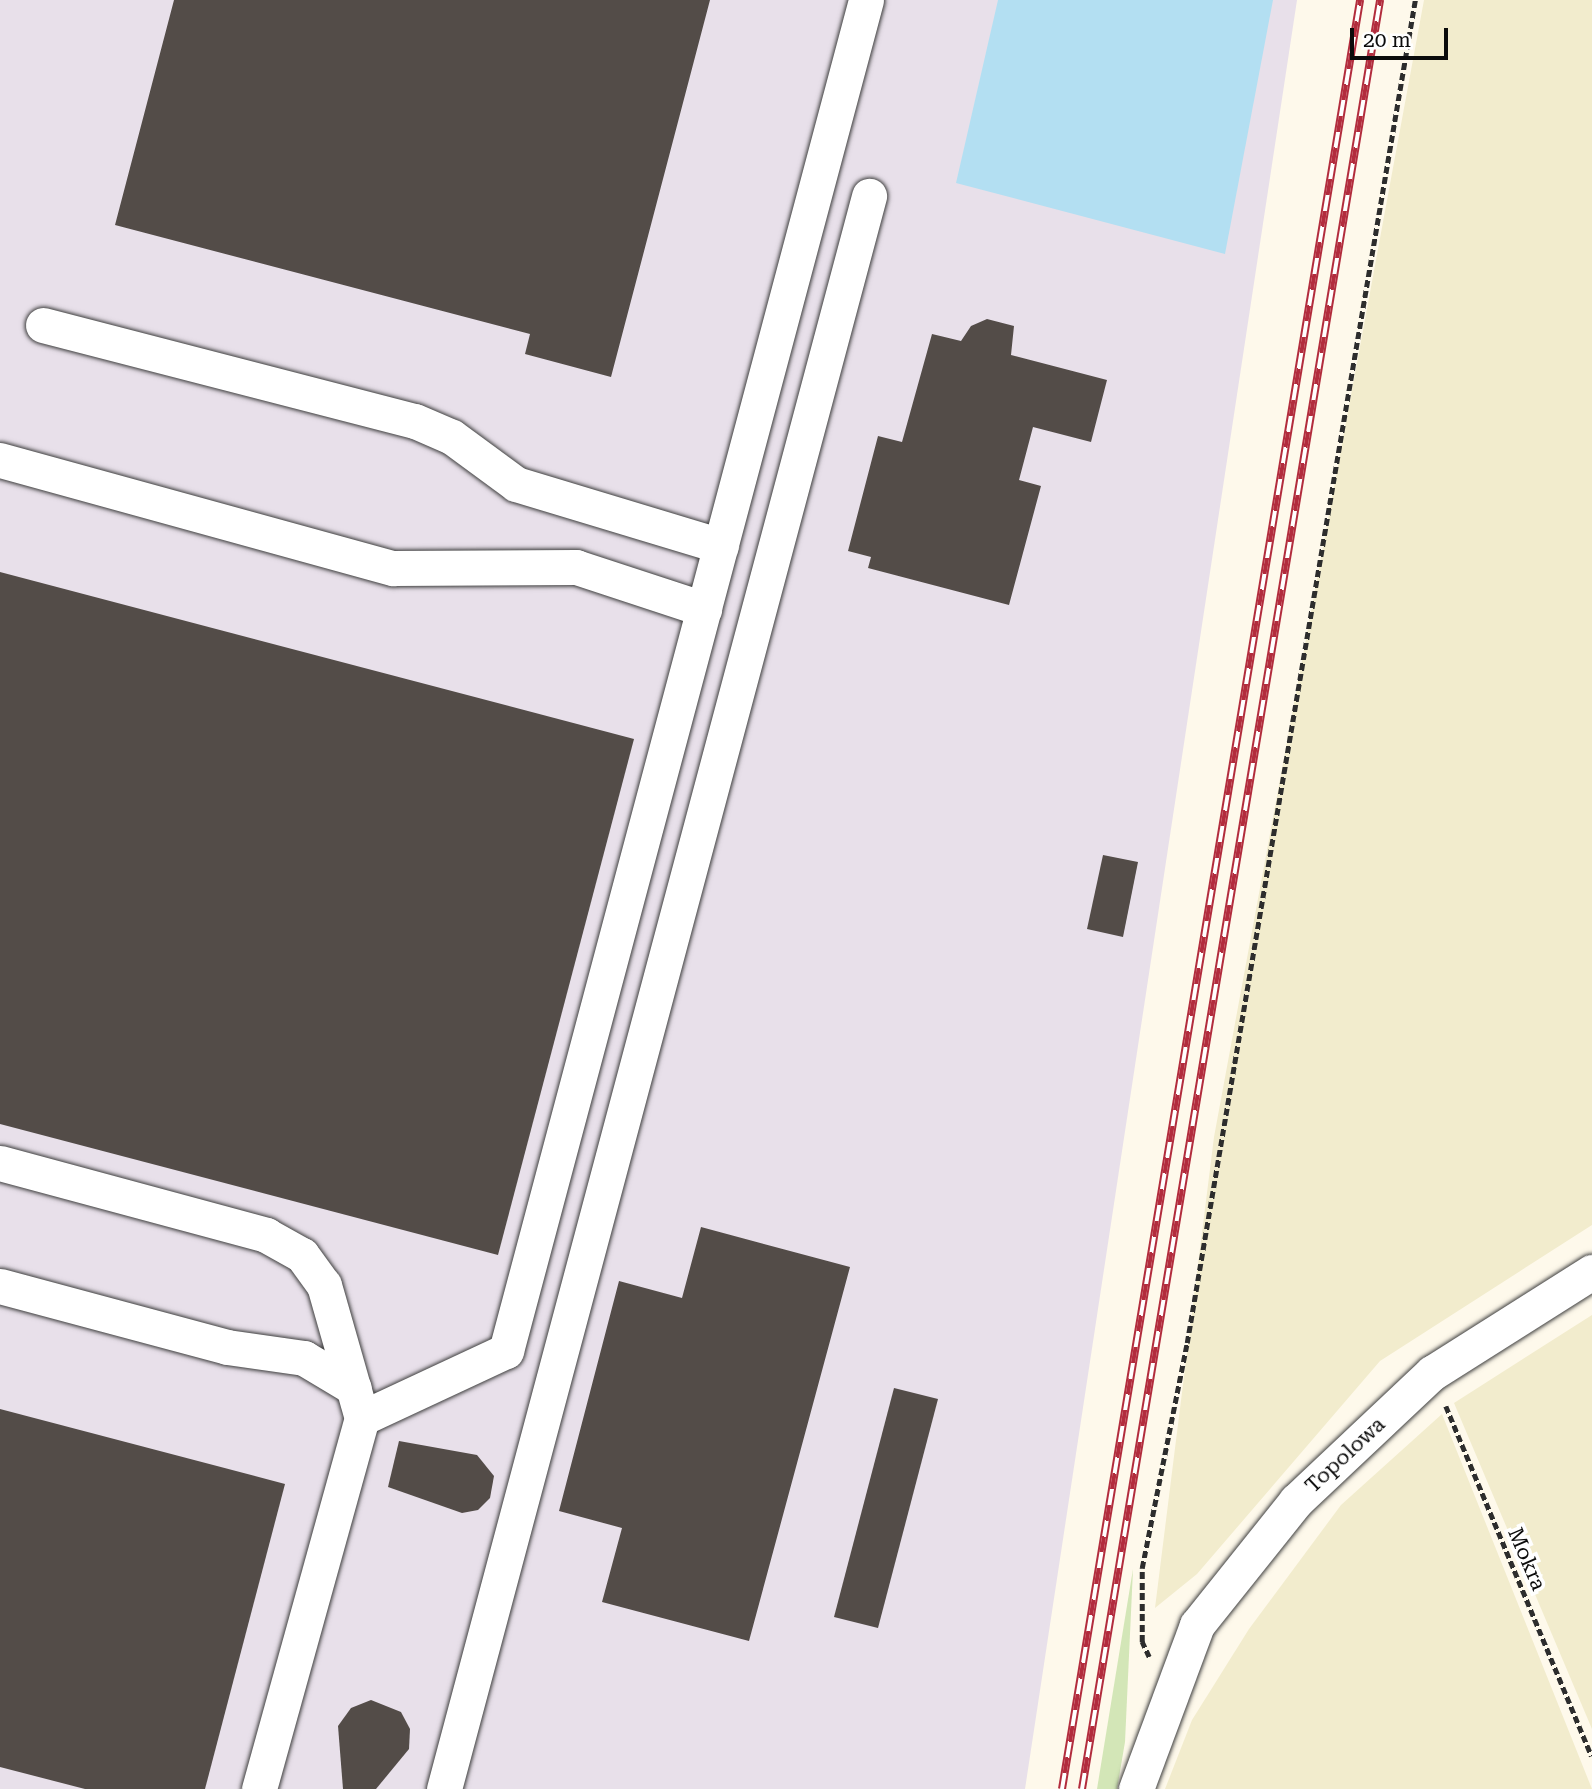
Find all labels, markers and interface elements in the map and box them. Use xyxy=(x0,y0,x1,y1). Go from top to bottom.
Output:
scale bar xyxy=(1354,14,1452,58)
text: 20 m xyxy=(1363,28,1411,52)
street label: Topolowa xyxy=(1300,1412,1390,1498)
street label: Mokra xyxy=(1503,1524,1551,1594)

